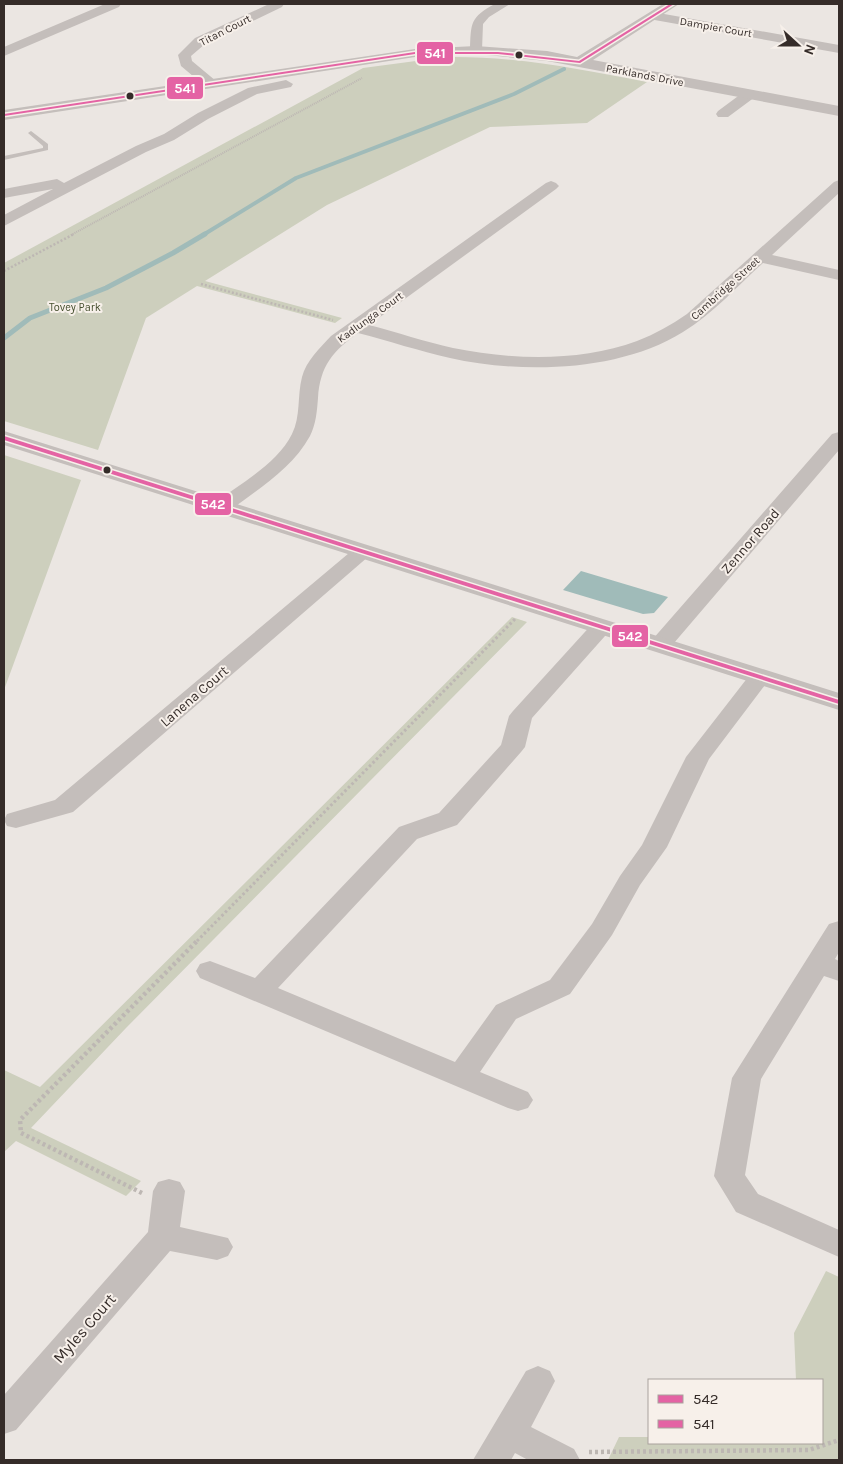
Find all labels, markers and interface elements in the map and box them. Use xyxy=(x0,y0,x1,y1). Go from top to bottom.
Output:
street label: Titan Court xyxy=(197,12,253,49)
street label: Dampier Court xyxy=(679,15,753,40)
north arrow xyxy=(773,20,823,70)
line badge: 541 xyxy=(416,41,454,65)
text: N xyxy=(800,42,819,57)
text: 541 xyxy=(424,45,446,62)
unlabelled marker xyxy=(514,50,524,60)
street label: Parklands Drive xyxy=(605,62,685,89)
line badge: 541 xyxy=(166,76,204,100)
text: 541 xyxy=(174,80,196,97)
unlabelled marker xyxy=(125,91,135,101)
street label: Cambridge Street xyxy=(688,254,762,323)
street label: Kadlunga Court xyxy=(335,289,406,346)
park label: Tovey Park xyxy=(49,301,101,314)
unlabelled marker xyxy=(102,465,112,475)
line badge: 542 xyxy=(194,492,232,516)
text: 542 xyxy=(201,496,225,513)
street label: Zennor Road xyxy=(718,505,783,577)
line badge: 542 xyxy=(611,624,649,648)
text: 542 xyxy=(618,628,642,645)
street label: Lanena Court xyxy=(157,662,232,730)
street label: Myles Court xyxy=(49,1290,120,1367)
legend xyxy=(648,1379,823,1444)
text: 542 xyxy=(693,1390,719,1408)
text: 541 xyxy=(693,1415,715,1433)

